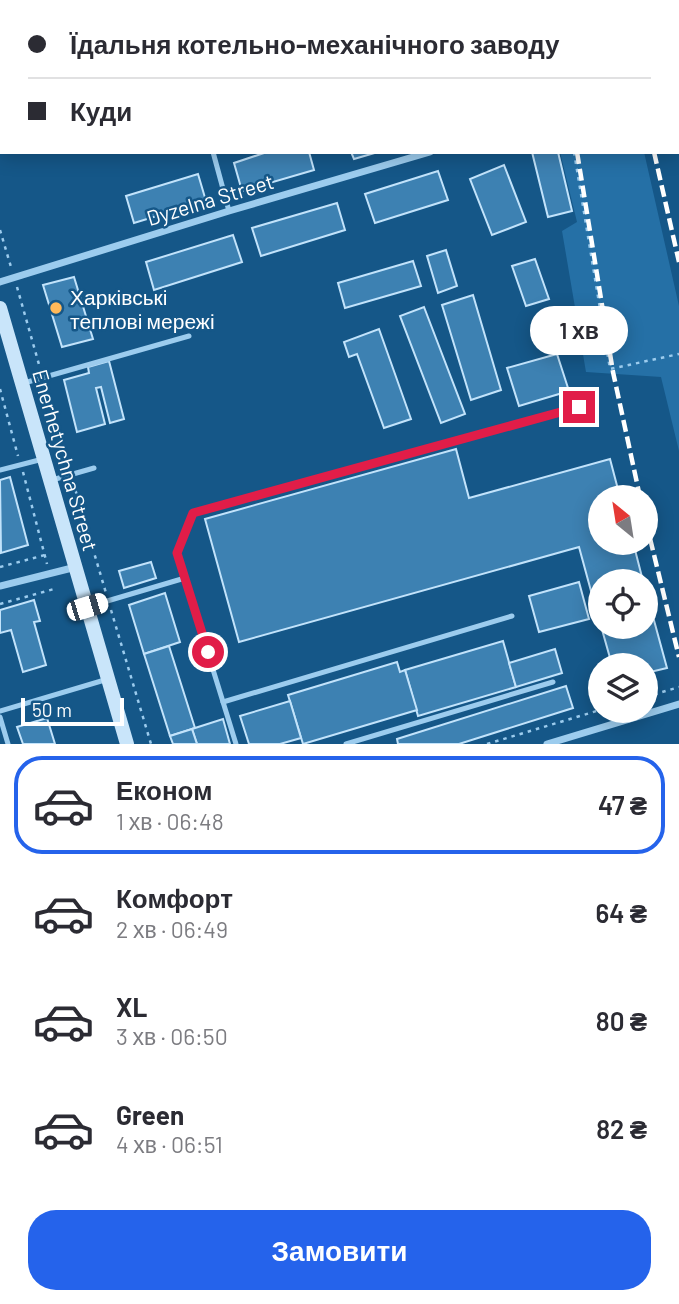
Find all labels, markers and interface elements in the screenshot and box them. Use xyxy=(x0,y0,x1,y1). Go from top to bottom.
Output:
text: Їдальня котельно-механічного заводу xyxy=(70,28,559,59)
text: Куди xyxy=(70,95,132,126)
street label: Dyzelna Street xyxy=(143,168,277,230)
place label: Харківські теплові мережі xyxy=(70,284,215,333)
marker: Харківські теплові мережі xyxy=(48,300,64,316)
callout: 1 хв xyxy=(530,306,628,354)
text: 1 хв xyxy=(559,316,599,344)
street label: Enerhetychna Street xyxy=(28,366,104,554)
route end xyxy=(563,391,595,423)
north arrow xyxy=(588,485,658,555)
map controls xyxy=(588,485,658,723)
button: locate xyxy=(588,569,658,639)
car xyxy=(64,591,111,623)
route start xyxy=(192,636,224,668)
button: layers xyxy=(588,653,658,723)
scale bar xyxy=(21,695,124,727)
text: 50 m xyxy=(32,698,72,721)
icon: car xyxy=(32,774,95,837)
text: Економ xyxy=(116,774,212,805)
text: 47 ₴ xyxy=(598,789,647,820)
text: 1 хв · 06:48 xyxy=(116,807,224,835)
icon: car xyxy=(32,882,95,945)
text: Комфорт xyxy=(116,882,233,913)
text: 64 ₴ xyxy=(595,897,647,928)
text: 2 хв · 06:49 xyxy=(116,915,228,943)
icon: car xyxy=(32,990,95,1053)
text: XL xyxy=(116,991,147,1022)
text: 80 ₴ xyxy=(596,1005,647,1036)
text: 3 хв · 06:50 xyxy=(116,1022,228,1050)
icon: car xyxy=(32,1098,95,1161)
text: Green xyxy=(116,1099,184,1130)
text: 82 ₴ xyxy=(596,1113,647,1144)
text: 4 хв · 06:51 xyxy=(116,1130,223,1158)
button: Замовити xyxy=(28,1210,651,1290)

